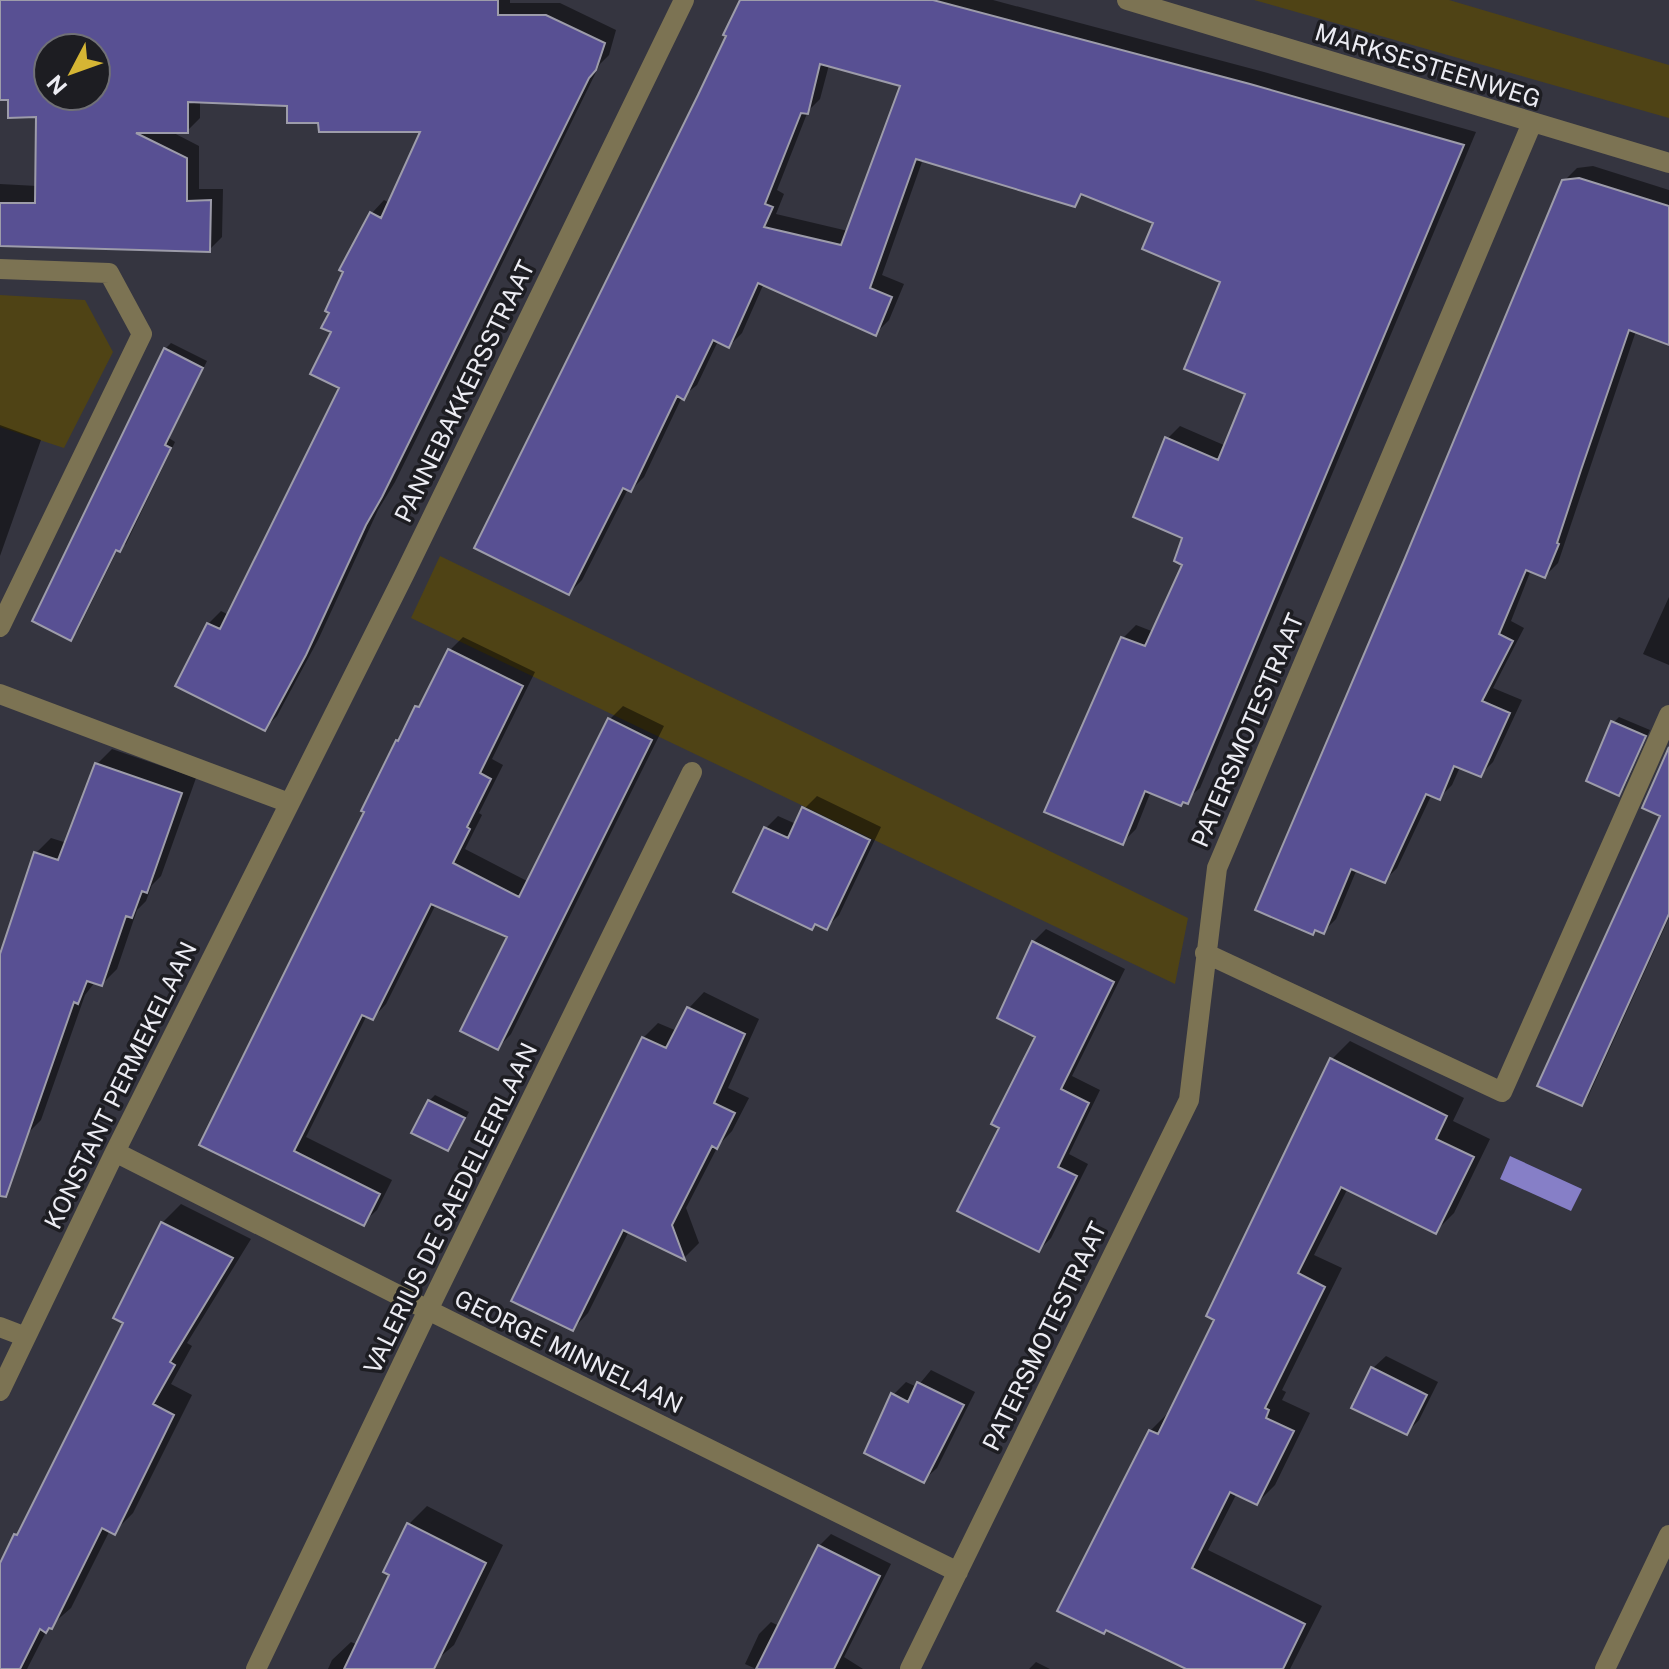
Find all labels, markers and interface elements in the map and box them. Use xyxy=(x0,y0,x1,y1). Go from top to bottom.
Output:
street label: MARKSESTEENWEG xyxy=(1312,17,1544,113)
north arrow xyxy=(32,32,112,112)
text: N xyxy=(41,70,72,100)
street label: PANNEBAKKERSSTRAAT xyxy=(388,256,540,526)
street label: PATERSMOTESTRAAT xyxy=(1185,609,1309,851)
street label: KONSTANT PERMEKELAAN xyxy=(38,937,202,1233)
street label: VALERIUS DE SAEDELEERLAAN xyxy=(357,1038,543,1378)
street label: PATERSMOTESTRAAT xyxy=(976,1217,1112,1455)
street label: GEORGE MINNELAAN xyxy=(450,1284,688,1418)

